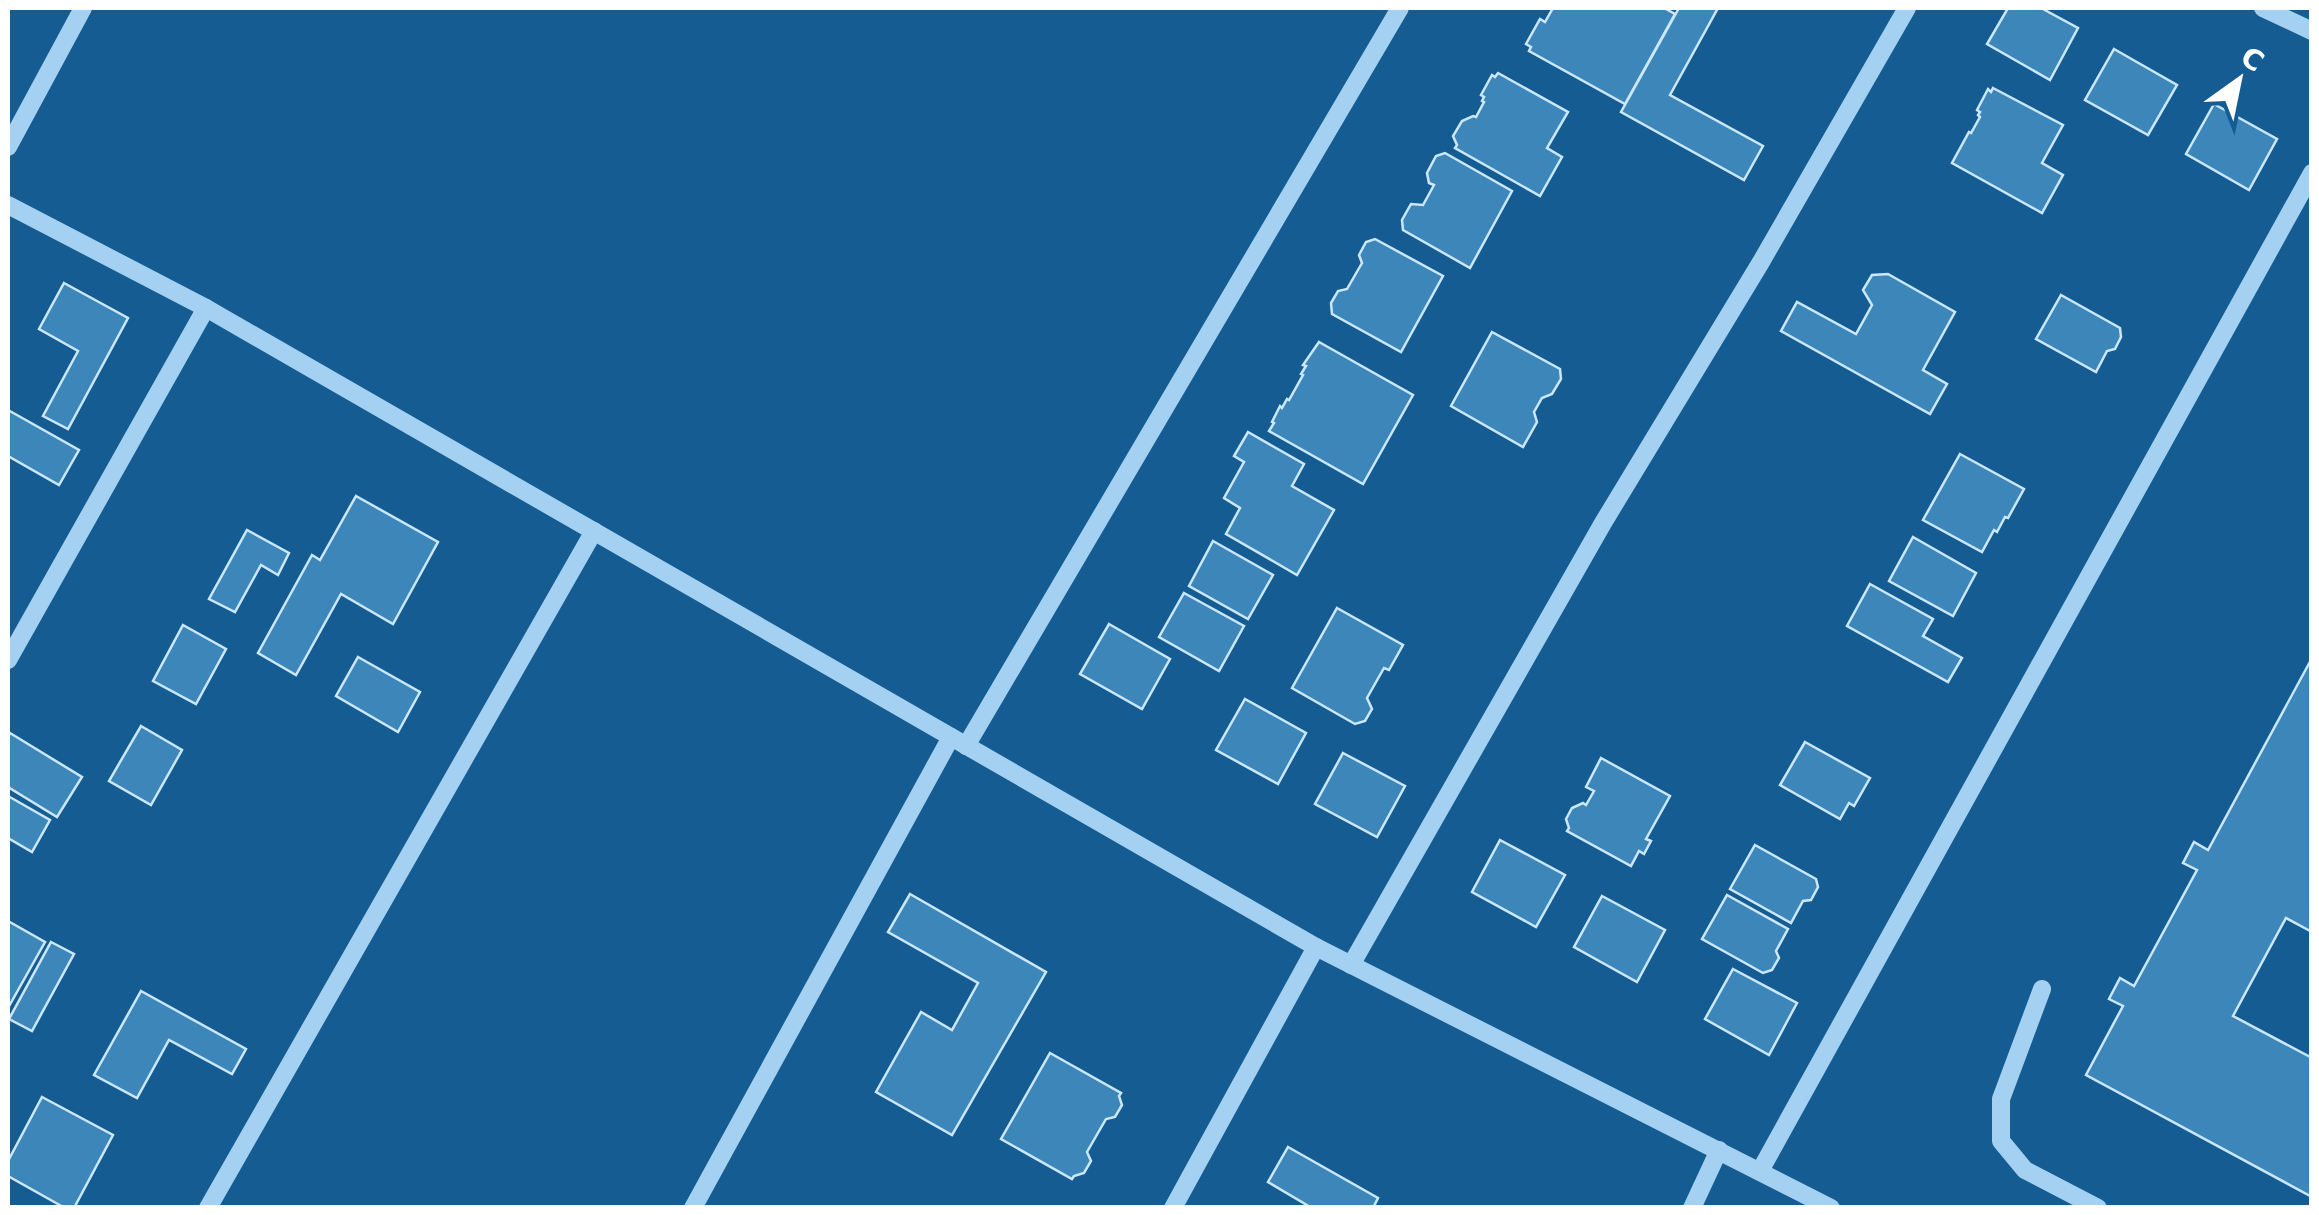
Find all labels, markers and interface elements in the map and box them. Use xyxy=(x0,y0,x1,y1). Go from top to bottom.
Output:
north arrow xyxy=(2189,30,2289,130)
text: С xyxy=(2235,40,2270,79)

